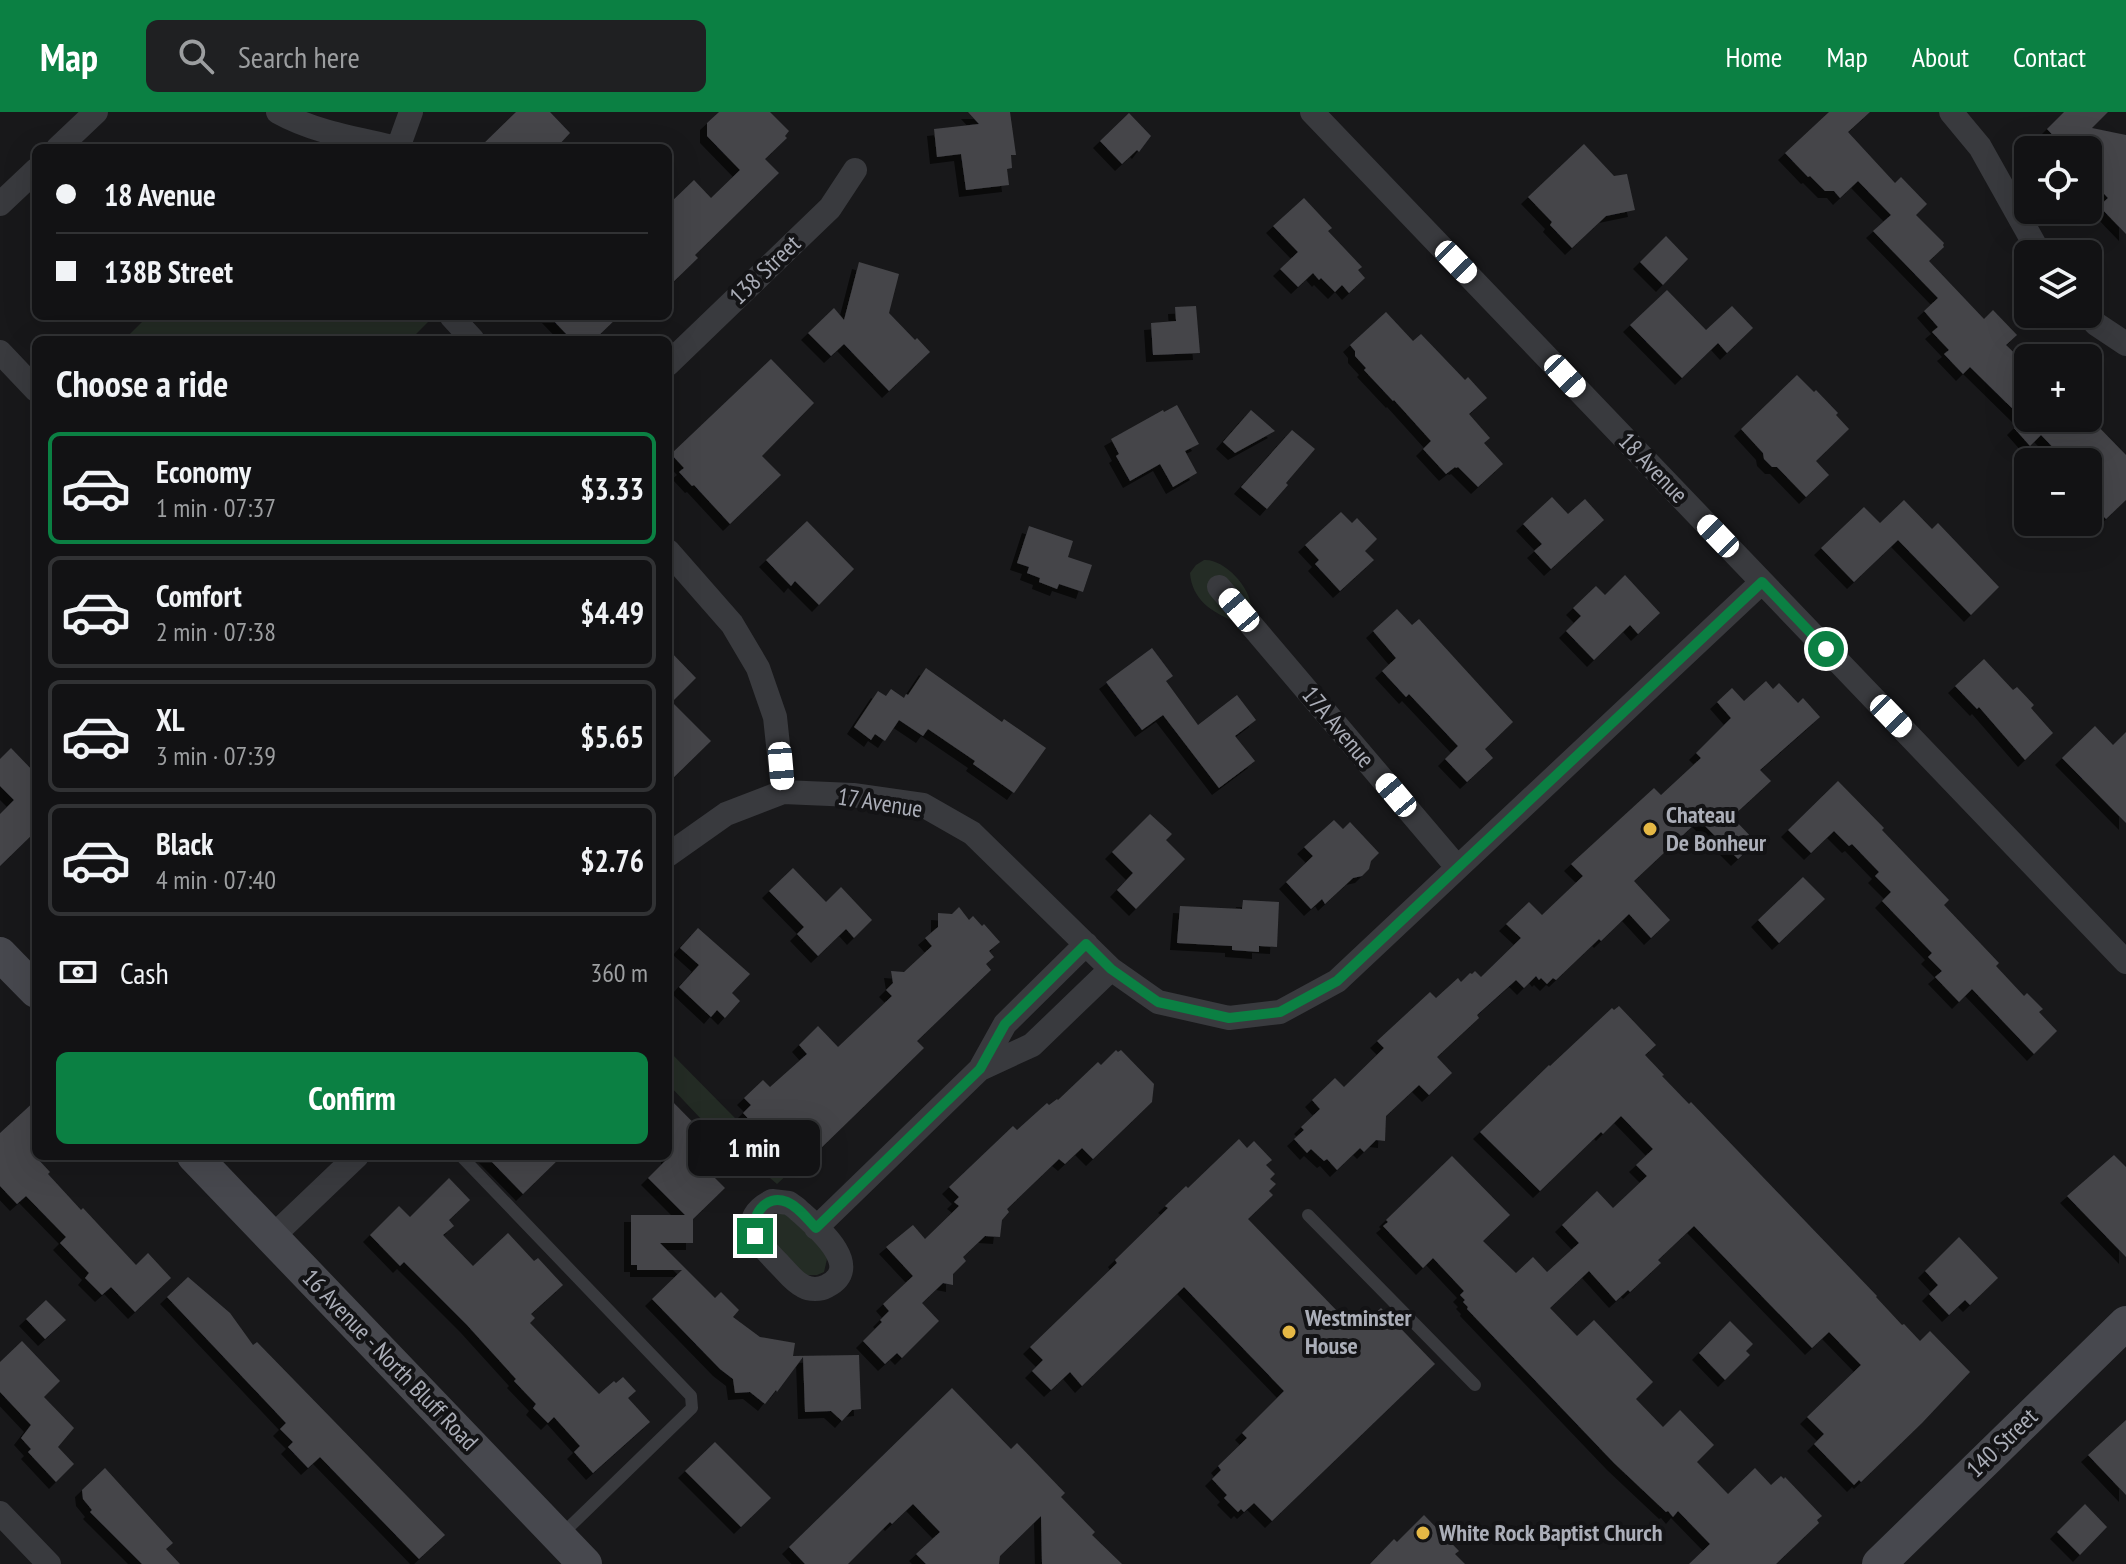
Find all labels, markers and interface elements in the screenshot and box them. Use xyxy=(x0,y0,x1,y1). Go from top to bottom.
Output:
search box xyxy=(146,20,706,92)
text: Map xyxy=(40,32,98,81)
icon: search xyxy=(174,34,218,78)
text: Search here xyxy=(238,37,360,76)
text: Home xyxy=(1726,38,1782,75)
text: Map xyxy=(1826,38,1868,75)
text: About xyxy=(1912,38,1969,75)
text: Contact xyxy=(2013,38,2086,75)
map controls xyxy=(2014,136,2102,536)
button: locate xyxy=(2014,136,2102,224)
text: 18 Avenue xyxy=(104,175,216,214)
street label: 138 Street xyxy=(723,228,807,311)
car xyxy=(1431,236,1481,288)
button: layers xyxy=(2014,240,2102,328)
text: 138B Street xyxy=(104,252,233,291)
button: + xyxy=(2014,344,2102,432)
car xyxy=(1540,350,1590,402)
text: Choose a ride xyxy=(56,360,228,407)
street label: 18 Avenue xyxy=(1612,426,1695,510)
button: − xyxy=(2014,448,2102,536)
icon: car xyxy=(60,452,132,524)
text: Economy xyxy=(156,452,251,491)
text: $3.33 xyxy=(580,469,644,508)
text: 1 min · 07:37 xyxy=(156,491,276,524)
car xyxy=(1693,510,1743,562)
icon: car xyxy=(60,576,132,648)
text: Comfort xyxy=(156,576,242,615)
car xyxy=(1214,584,1264,636)
text: $4.49 xyxy=(580,593,644,632)
text: 2 min · 07:38 xyxy=(156,615,276,648)
route start xyxy=(1808,631,1844,667)
street label: 17A Avenue xyxy=(1295,680,1381,774)
car xyxy=(1866,690,1916,742)
icon: car xyxy=(60,700,132,772)
text: XL xyxy=(156,700,185,739)
text: $5.65 xyxy=(580,717,644,756)
text: 3 min · 07:39 xyxy=(156,739,276,772)
car xyxy=(767,741,795,791)
car xyxy=(1371,769,1421,821)
street label: 17 Avenue xyxy=(835,780,925,825)
place label: Chateau De Bonheur xyxy=(1666,799,1767,858)
marker: Chateau De Bonheur xyxy=(1641,820,1659,838)
icon: car xyxy=(60,824,132,896)
text: Black xyxy=(156,824,213,863)
text: $2.76 xyxy=(580,841,644,880)
text: 4 min · 07:40 xyxy=(156,863,276,896)
icon: cash xyxy=(56,950,100,994)
text: Cash xyxy=(120,953,169,992)
text: 360 m xyxy=(590,956,648,989)
button: Confirm xyxy=(56,1052,648,1144)
callout: 1 min xyxy=(689,1120,821,1176)
text: 1 min xyxy=(728,1131,780,1164)
route end xyxy=(737,1218,773,1254)
street label: 16 Avenue - North Bluff Road xyxy=(296,1262,485,1457)
place label: Westminster House xyxy=(1304,1302,1413,1361)
marker: Westminster House xyxy=(1280,1323,1298,1341)
street label: 140 Street xyxy=(1960,1401,2044,1484)
place label: White Rock Baptist Church xyxy=(1438,1517,1662,1548)
marker: White Rock Baptist Church xyxy=(1414,1524,1432,1542)

